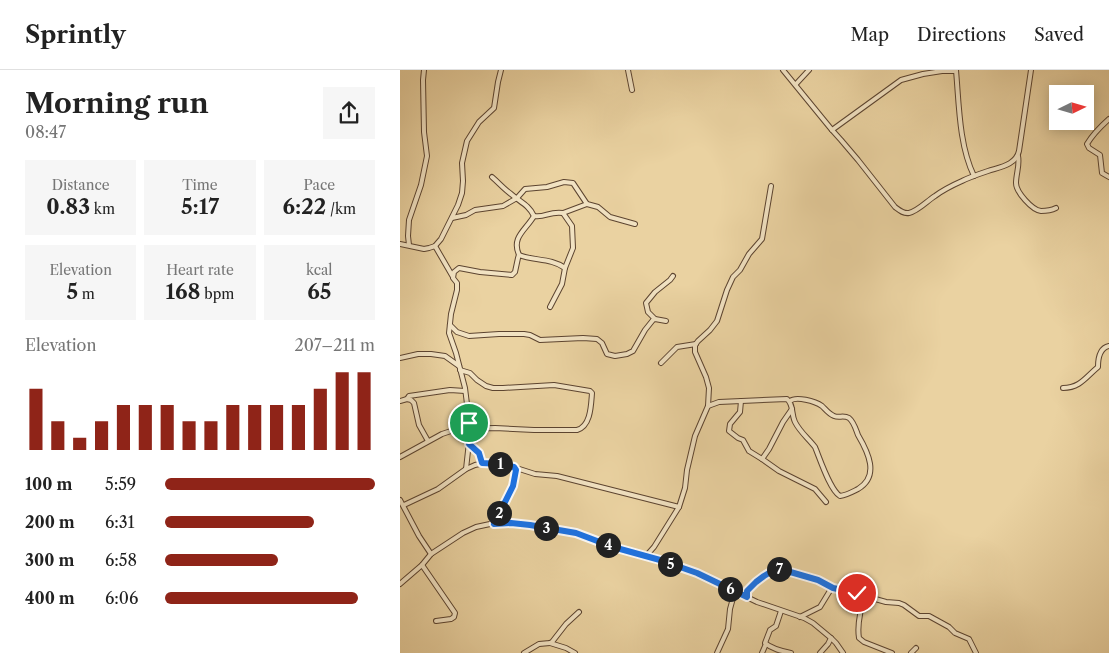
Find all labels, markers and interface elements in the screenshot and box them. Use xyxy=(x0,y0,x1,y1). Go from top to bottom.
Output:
text: Sprintly xyxy=(25,20,126,49)
text: Map xyxy=(850,24,889,46)
text: Directions xyxy=(917,24,1006,46)
text: Saved xyxy=(1034,24,1084,46)
north arrow xyxy=(1049,85,1094,130)
map controls xyxy=(1049,85,1094,130)
text: Morning run xyxy=(25,86,209,120)
button: share xyxy=(323,87,375,139)
text: 08:47 xyxy=(25,122,66,142)
text: Distance xyxy=(52,176,110,194)
text: Time xyxy=(182,176,218,194)
text: Pace xyxy=(304,176,335,194)
text: 0.83 xyxy=(46,194,90,219)
text: 5:17 xyxy=(181,194,219,219)
text: 6:22 xyxy=(283,194,326,219)
text: km xyxy=(90,200,115,218)
text: /km xyxy=(326,200,356,218)
text: Elevation xyxy=(49,261,112,279)
text: Heart rate xyxy=(166,261,234,279)
text: kcal xyxy=(306,261,333,279)
text: 5 xyxy=(66,279,78,304)
text: 168 xyxy=(166,279,201,304)
text: 65 xyxy=(307,279,331,304)
text: m xyxy=(78,285,95,303)
text: bpm xyxy=(201,285,234,303)
text: Elevation xyxy=(25,335,96,355)
text: 207–211 m xyxy=(294,335,375,355)
pin xyxy=(448,402,490,444)
icon: arrive xyxy=(455,409,483,437)
pin: 1 xyxy=(488,452,512,476)
text: 1 xyxy=(497,455,504,473)
text: 100 m xyxy=(25,474,72,494)
text: 5:59 xyxy=(105,474,136,494)
pin: 2 xyxy=(486,500,512,526)
text: 2 xyxy=(495,504,504,522)
text: 200 m xyxy=(25,512,75,532)
text: 6:31 xyxy=(105,512,134,532)
pin: 3 xyxy=(534,516,558,540)
text: 3 xyxy=(543,519,550,537)
pin: 4 xyxy=(596,532,620,558)
text: 4 xyxy=(604,536,613,554)
text: 300 m xyxy=(25,550,74,570)
text: 6:58 xyxy=(105,550,137,570)
pin: 5 xyxy=(658,552,682,576)
text: 5 xyxy=(667,555,674,573)
pin: 7 xyxy=(766,556,792,582)
text: 7 xyxy=(776,560,783,578)
pin xyxy=(836,572,878,614)
pin: 6 xyxy=(718,576,742,602)
icon: check xyxy=(843,579,871,607)
text: 6 xyxy=(726,580,735,598)
text: 400 m xyxy=(25,588,75,608)
text: 6:06 xyxy=(105,588,138,608)

